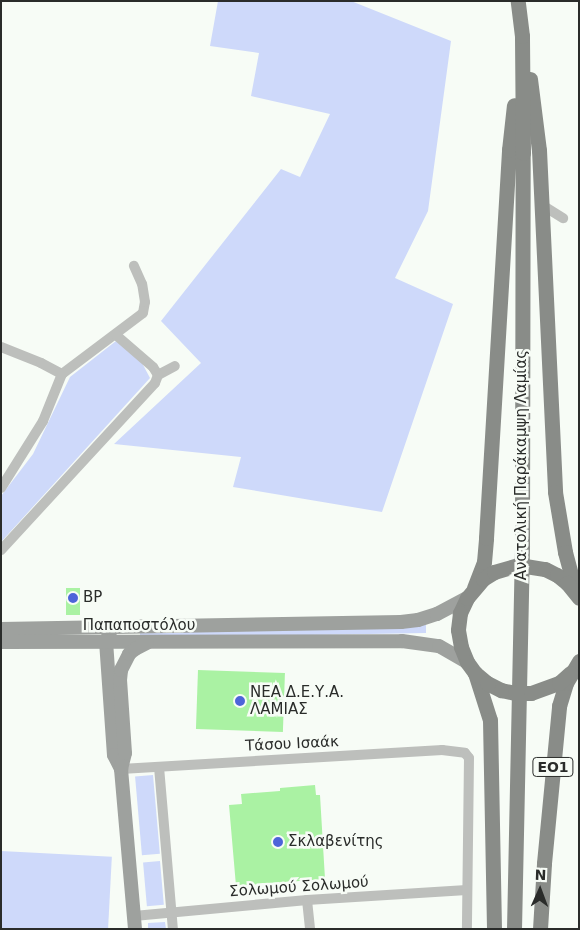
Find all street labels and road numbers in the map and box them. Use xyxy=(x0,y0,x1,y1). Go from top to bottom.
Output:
street label: Ανατολική Παράκαμψη Λαμίας xyxy=(513,350,531,580)
street label: Παπαποστόλου xyxy=(83,617,195,635)
street label: Τάσου Ισαάκ xyxy=(245,733,339,755)
road number: ΕΟ1 xyxy=(532,756,574,779)
street label: Σολωμού Σολωμού xyxy=(229,873,369,901)

